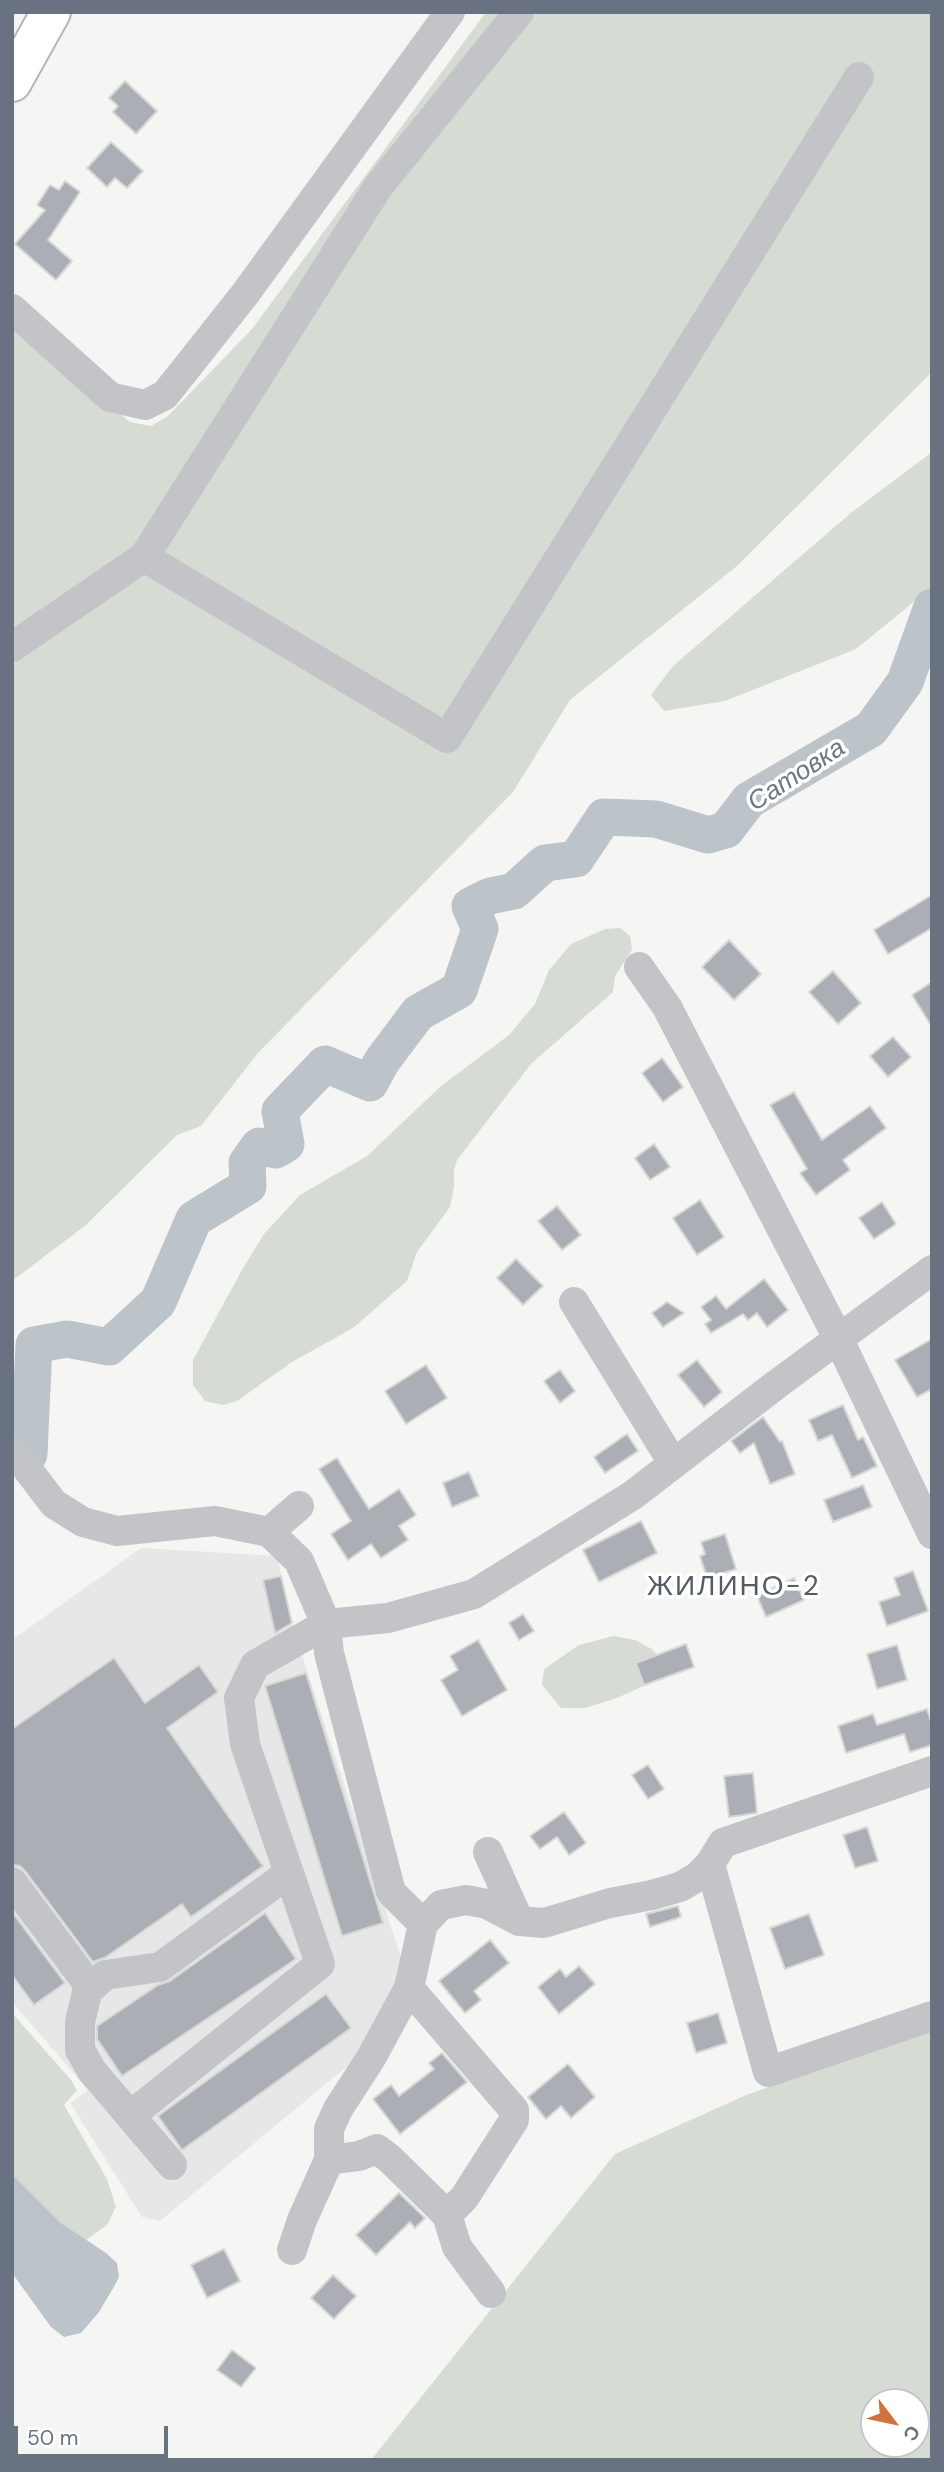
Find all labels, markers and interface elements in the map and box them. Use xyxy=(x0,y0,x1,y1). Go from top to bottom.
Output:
water label: Сатовка xyxy=(743,733,851,819)
district label: ЖИЛИНО-2 xyxy=(648,1571,820,1605)
north arrow xyxy=(860,2388,930,2458)
scale bar xyxy=(18,2412,172,2456)
text: С xyxy=(897,2421,926,2446)
text: 50 m xyxy=(27,2424,78,2452)

